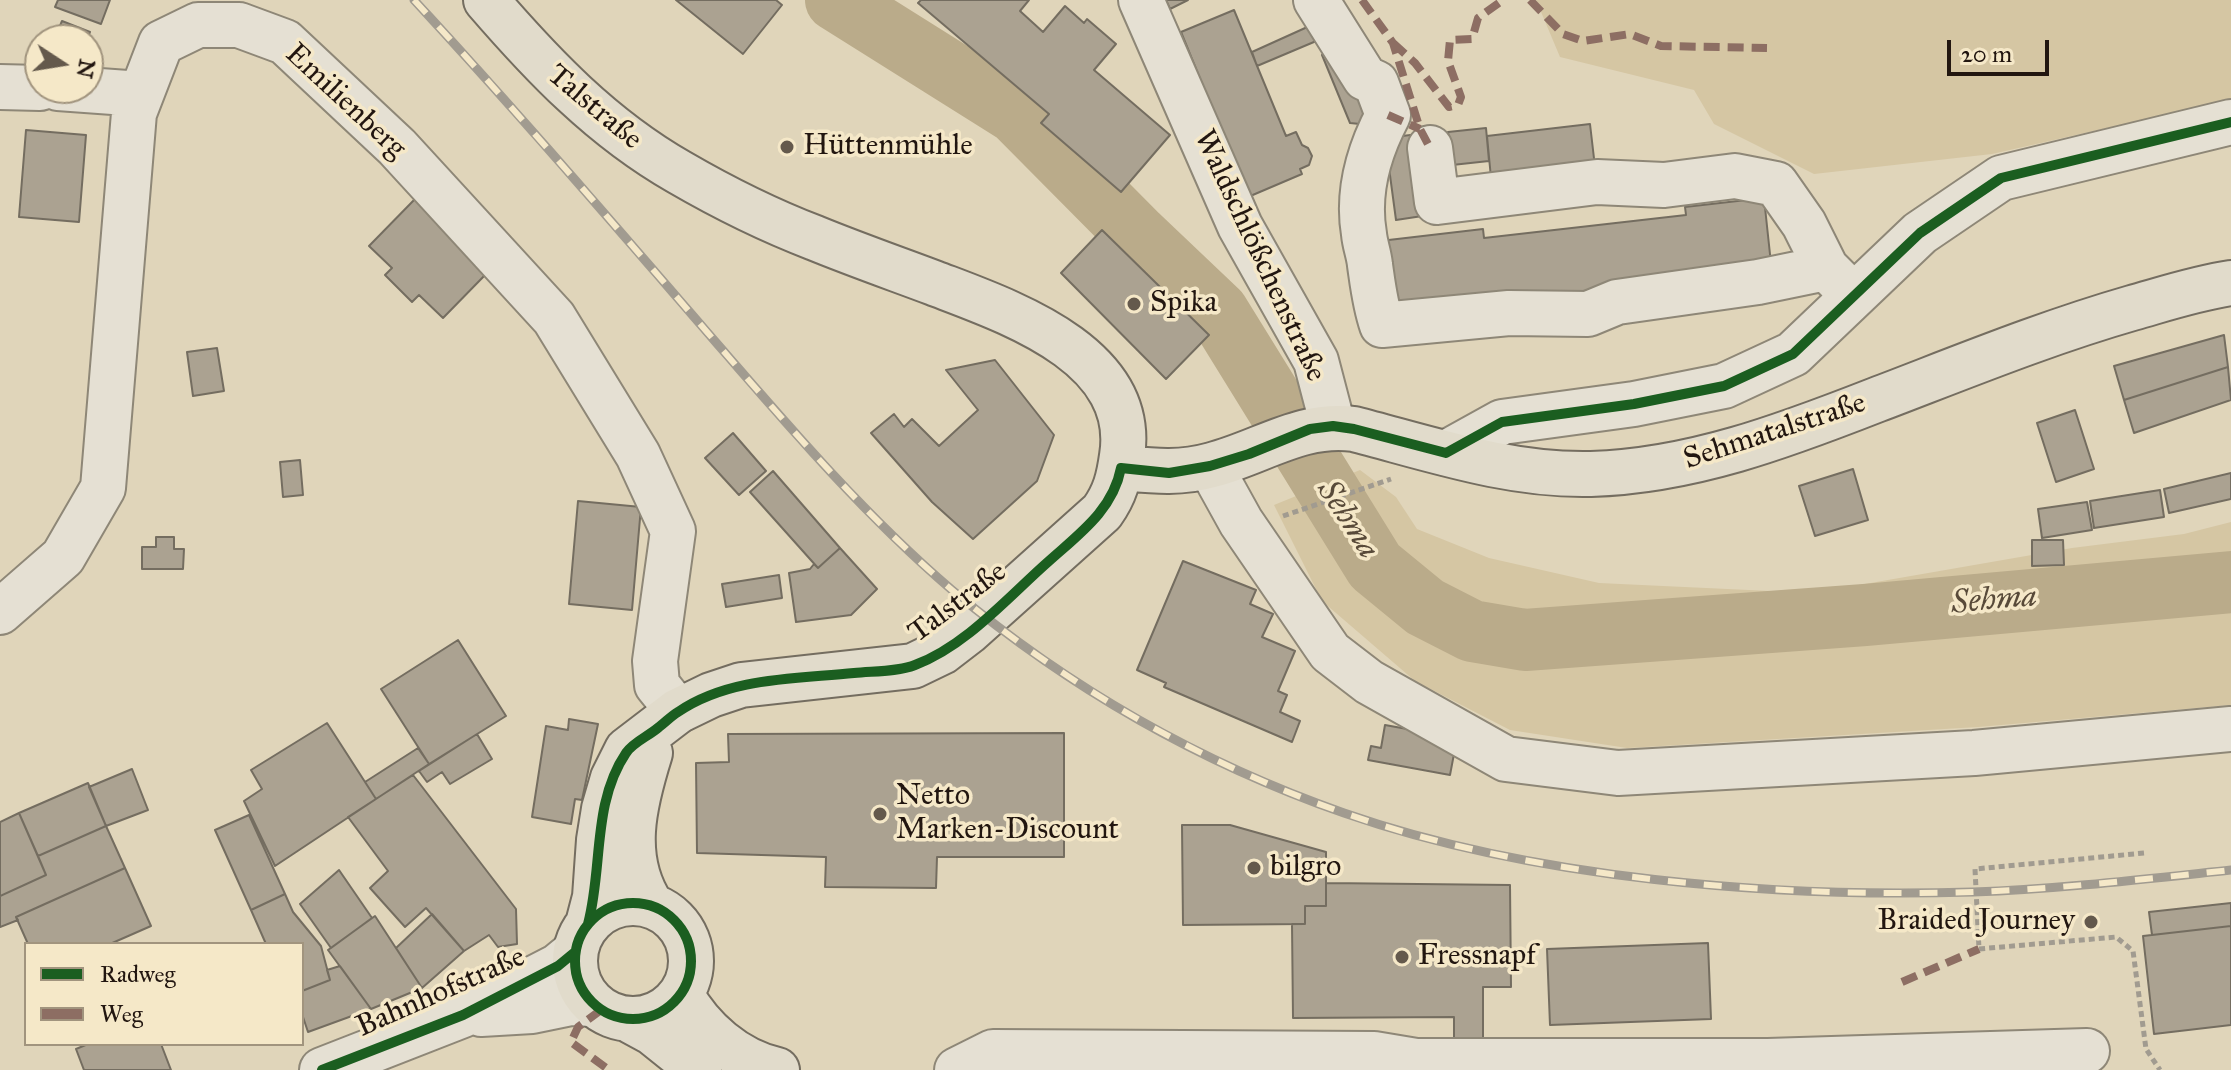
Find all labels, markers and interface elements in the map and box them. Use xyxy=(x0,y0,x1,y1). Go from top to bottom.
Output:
north arrow xyxy=(24,24,104,104)
scale bar xyxy=(1951,24,2053,74)
street label: Emilienberg xyxy=(277,37,413,167)
text: 20 m xyxy=(1961,39,2012,69)
text: N xyxy=(71,57,101,81)
street label: Talstraße xyxy=(539,58,649,158)
street label: Waldschlößchenstraße xyxy=(1185,125,1333,387)
place label: Hüttenmühle xyxy=(803,129,973,165)
marker: Hüttenmühle xyxy=(778,138,796,156)
place label: Spika xyxy=(1150,286,1217,322)
marker: Spika xyxy=(1125,295,1143,313)
street label: Sehmatalstraße xyxy=(1679,386,1871,478)
water label: Sehma xyxy=(1307,474,1387,566)
street label: Talstraße xyxy=(902,555,1014,651)
water label: Sehma xyxy=(1950,578,2038,624)
place label: Netto Marken-Discount xyxy=(896,779,1119,850)
marker: Netto Marken-Discount xyxy=(871,805,889,823)
place label: bilgro xyxy=(1270,850,1341,886)
marker: bilgro xyxy=(1245,859,1263,877)
place label: Braided Journey xyxy=(1877,904,2075,940)
marker: Braided Journey xyxy=(2082,913,2100,931)
place label: Fressnapf xyxy=(1418,939,1536,975)
street label: Bahnhofstraße xyxy=(351,940,531,1046)
legend xyxy=(24,942,304,1046)
marker: Fressnapf xyxy=(1393,948,1411,966)
text: Radweg xyxy=(100,959,176,989)
text: Weg xyxy=(100,999,143,1029)

